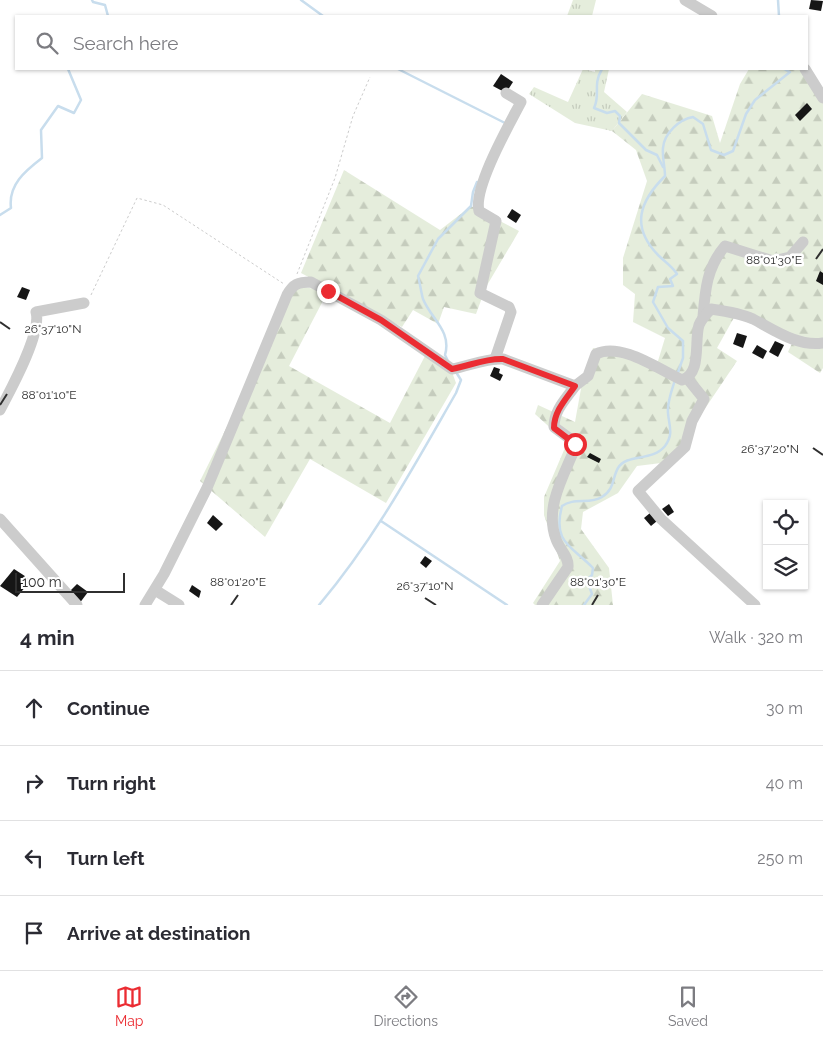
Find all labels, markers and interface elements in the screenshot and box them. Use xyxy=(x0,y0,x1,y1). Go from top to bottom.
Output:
search box xyxy=(15,15,808,70)
icon: search xyxy=(33,29,61,57)
text: Search here xyxy=(73,32,179,54)
text: 88°01'30"E xyxy=(746,253,802,267)
route end xyxy=(317,280,340,303)
text: 26°37'10"N xyxy=(25,322,81,336)
text: 88°01'10"E xyxy=(21,388,77,402)
route start xyxy=(564,433,587,456)
text: 26°37'20"N xyxy=(741,442,799,456)
map controls xyxy=(763,500,808,590)
button: locate xyxy=(763,500,808,545)
button: layers xyxy=(763,545,808,590)
scale bar xyxy=(15,570,125,593)
text: 100 m xyxy=(22,574,62,590)
text: 88°01'20"E xyxy=(210,575,266,589)
text: 88°01'30"E xyxy=(570,575,626,589)
text: 26°37'10"N xyxy=(397,579,453,593)
text: 4 min xyxy=(20,625,75,650)
text: Walk · 320 m xyxy=(709,628,803,647)
icon: ahead xyxy=(20,694,48,722)
text: Continue xyxy=(67,697,150,719)
text: 30 m xyxy=(766,699,803,718)
icon: right xyxy=(20,769,48,797)
text: Turn right xyxy=(67,772,156,794)
text: 40 m xyxy=(766,774,803,793)
icon: left xyxy=(20,844,48,872)
text: Turn left xyxy=(67,847,144,869)
text: 250 m xyxy=(757,849,803,868)
icon: arrive xyxy=(20,919,48,947)
text: Arrive at destination xyxy=(67,922,251,944)
tab: Map xyxy=(115,983,143,1029)
tab: Directions xyxy=(373,983,438,1029)
tab: Saved xyxy=(668,983,708,1029)

